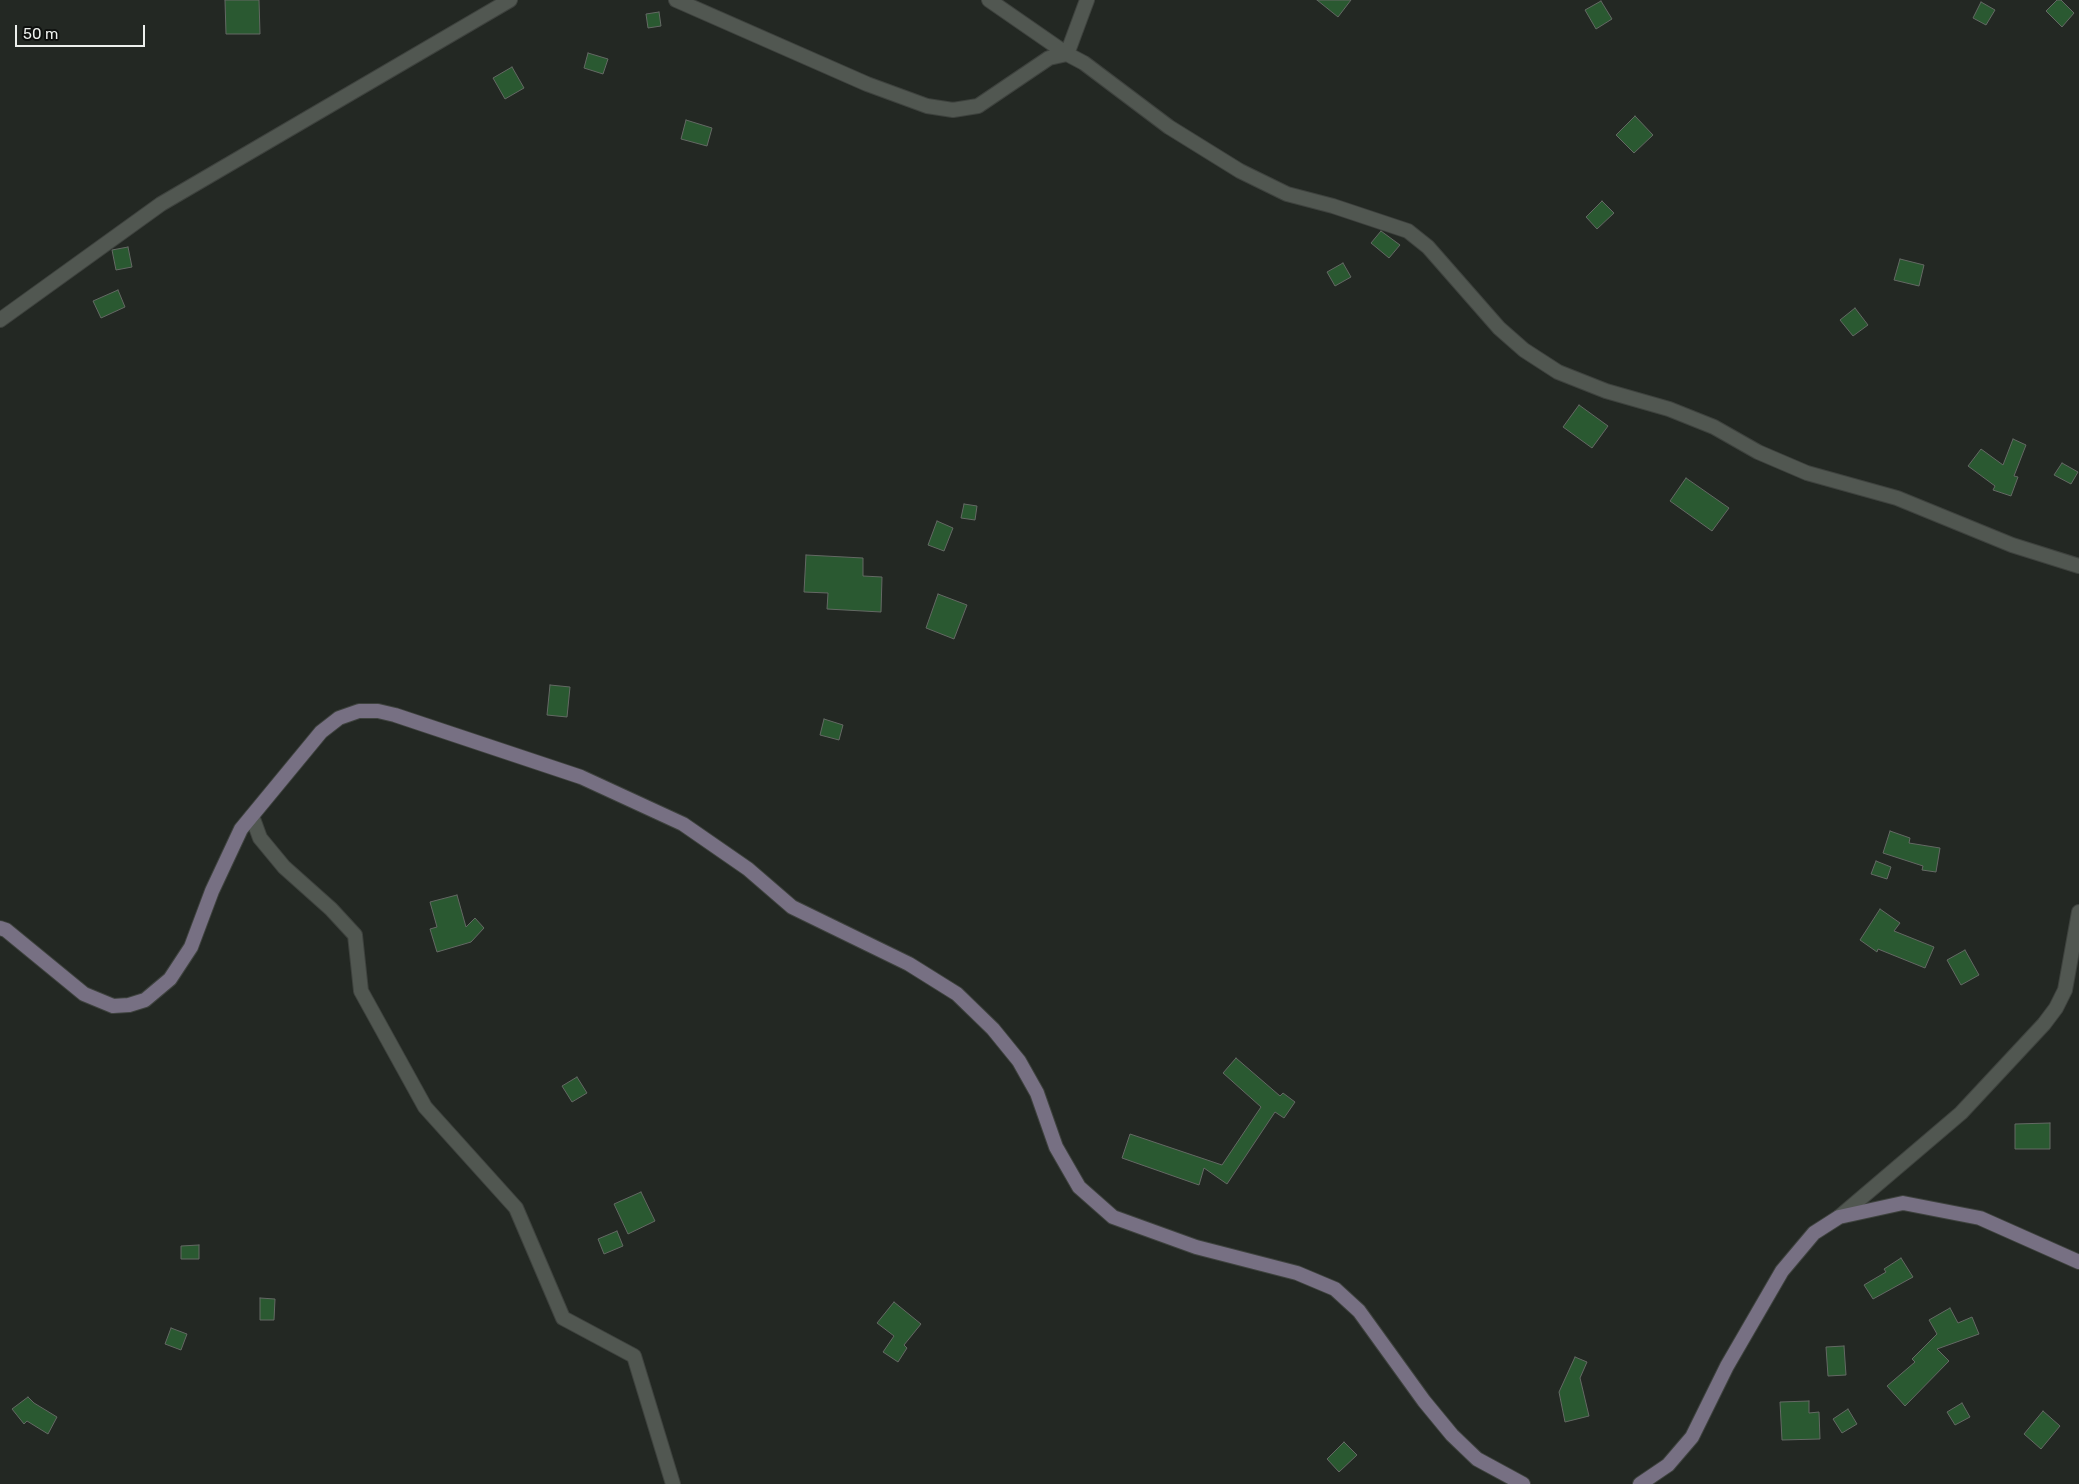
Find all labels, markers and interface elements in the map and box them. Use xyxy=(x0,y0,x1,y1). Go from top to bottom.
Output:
scale bar xyxy=(18,15,148,47)
text: 50 m xyxy=(23,25,58,43)

